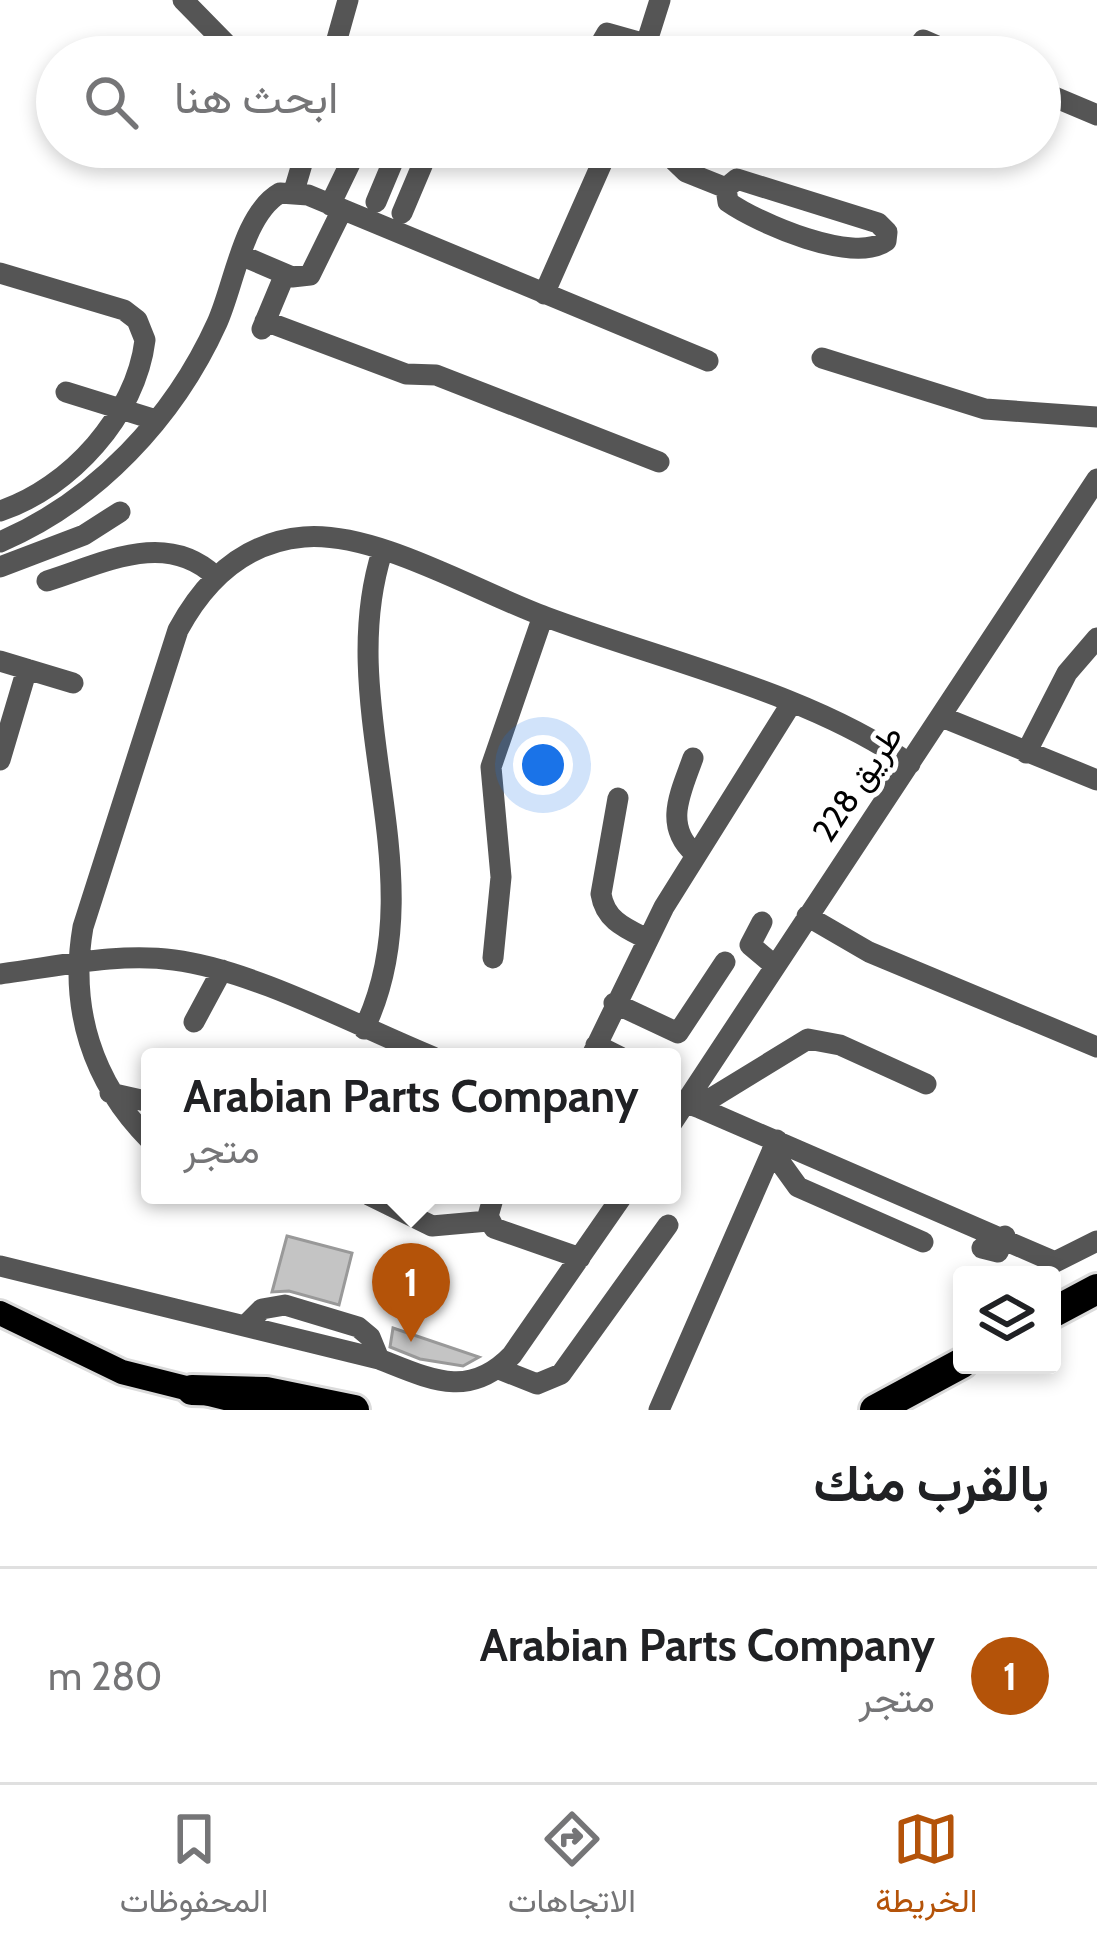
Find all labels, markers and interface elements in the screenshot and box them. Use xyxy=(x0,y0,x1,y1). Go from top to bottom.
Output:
search box xyxy=(36,36,1061,168)
icon: search xyxy=(78,69,144,135)
text: ابحث هنا xyxy=(174,70,339,124)
street label: طريق 228 xyxy=(804,717,911,849)
your location xyxy=(513,735,573,795)
popup xyxy=(141,1048,681,1204)
text: Arabian Parts Company xyxy=(183,1069,639,1123)
text: متجر xyxy=(183,1125,260,1173)
pin: 1 xyxy=(372,1243,450,1342)
map controls xyxy=(953,1266,1061,1374)
button: layers xyxy=(953,1266,1061,1374)
text: بالقرب منك xyxy=(814,1452,1049,1514)
text: Arabian Parts Company xyxy=(480,1618,935,1672)
text: 280 m xyxy=(48,1652,162,1700)
text: 1 xyxy=(1003,1652,1017,1700)
text: متجر xyxy=(859,1674,935,1722)
tab: المحفوظات xyxy=(120,1806,268,1930)
tab: الاتجاهات xyxy=(508,1806,636,1930)
tab: الخريطة xyxy=(875,1806,977,1930)

